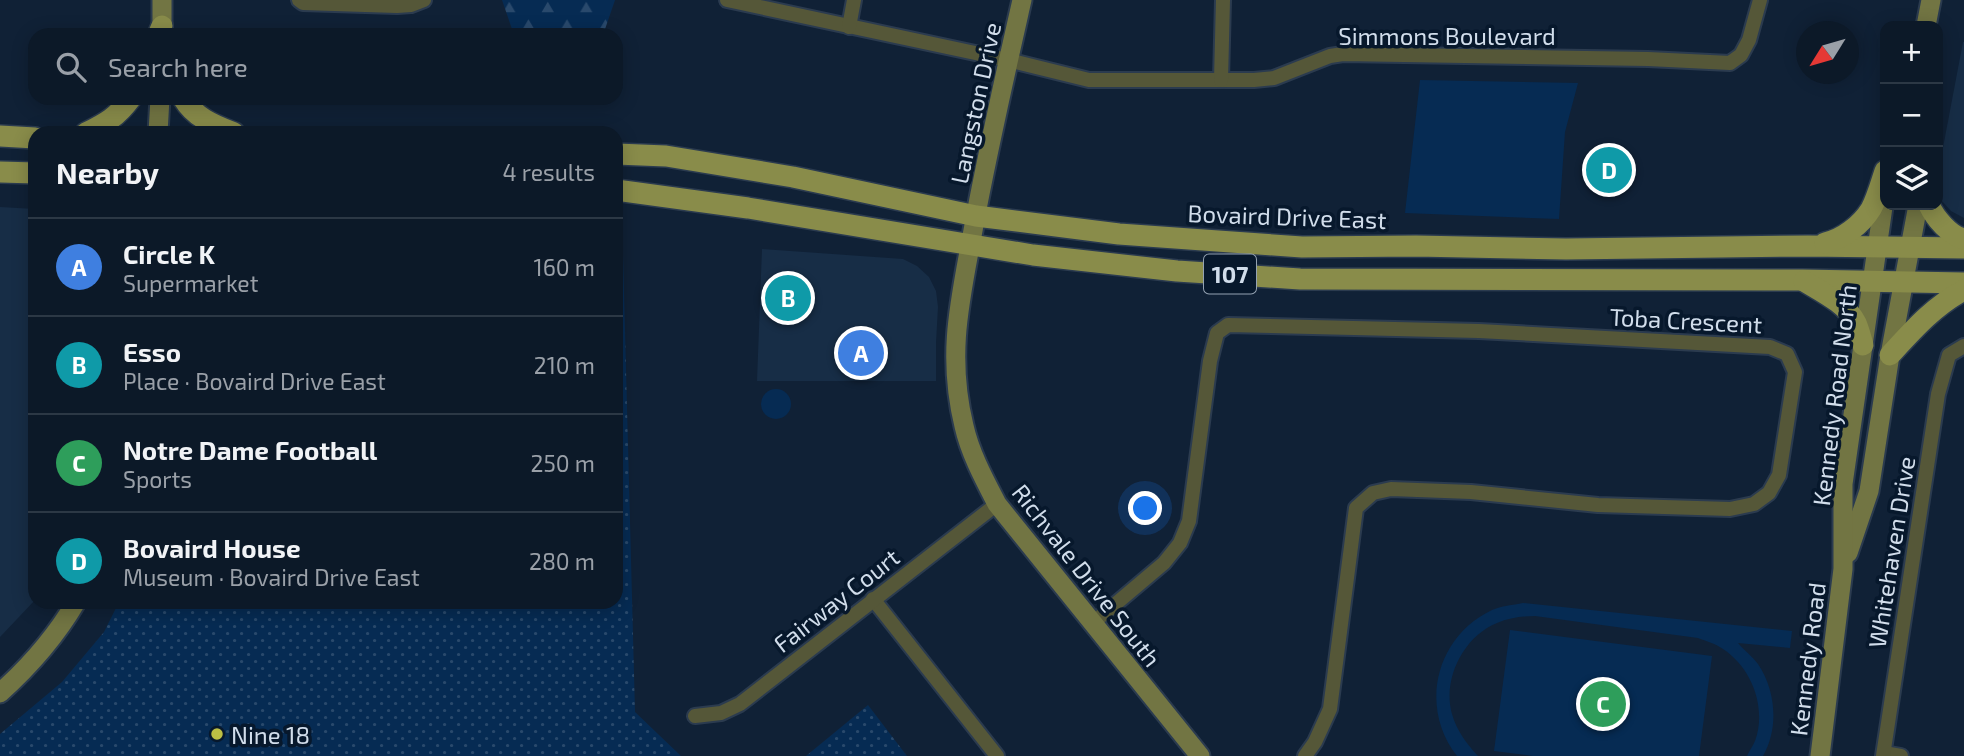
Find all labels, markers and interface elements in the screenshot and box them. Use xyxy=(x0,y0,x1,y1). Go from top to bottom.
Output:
street label: Langston Drive xyxy=(944,20,1006,186)
street label: Simmons Boulevard xyxy=(1338,21,1556,50)
north arrow xyxy=(1796,21,1859,84)
map controls xyxy=(1880,21,1943,210)
button: + xyxy=(1880,21,1943,84)
search box xyxy=(28,28,623,105)
icon: search xyxy=(52,48,90,86)
text: Search here xyxy=(108,51,248,82)
button: − xyxy=(1880,84,1943,147)
pin: D xyxy=(1586,144,1632,196)
button: layers xyxy=(1880,147,1943,210)
text: Nearby xyxy=(56,154,159,190)
text: 4 results xyxy=(503,158,595,186)
street label: Bovaird Drive East xyxy=(1187,198,1387,234)
text: Circle K xyxy=(123,238,215,269)
text: A xyxy=(71,253,87,281)
text: 160 m xyxy=(534,253,595,281)
road number: 107 xyxy=(1204,255,1256,294)
text: Supermarket xyxy=(123,269,258,297)
pin: B xyxy=(765,272,811,324)
street label: Kennedy Road North xyxy=(1806,283,1862,507)
street label: Toba Crescent xyxy=(1609,302,1763,338)
pin: A xyxy=(838,327,884,379)
text: Esso xyxy=(123,336,181,367)
text: B xyxy=(72,351,86,379)
text: 210 m xyxy=(534,351,595,379)
text: Place · Bovaird Drive East xyxy=(123,367,386,395)
text: Notre Dame Football xyxy=(123,434,377,465)
text: C xyxy=(72,449,86,477)
text: 250 m xyxy=(531,449,595,477)
street label: Whitehaven Drive xyxy=(1862,454,1920,650)
text: Sports xyxy=(123,465,192,493)
street label: Richvale Drive South xyxy=(1007,478,1167,672)
your location xyxy=(1128,491,1162,525)
text: Bovaird House xyxy=(123,532,301,563)
street label: Fairway Court xyxy=(767,542,905,658)
text: D xyxy=(71,547,87,575)
text: 280 m xyxy=(529,547,595,575)
text: Museum · Bovaird Drive East xyxy=(123,563,420,591)
street label: Kennedy Road xyxy=(1783,581,1831,737)
pin: C xyxy=(1580,678,1626,730)
place label: Nine 18 xyxy=(231,720,310,749)
marker: Nine 18 xyxy=(209,726,225,742)

